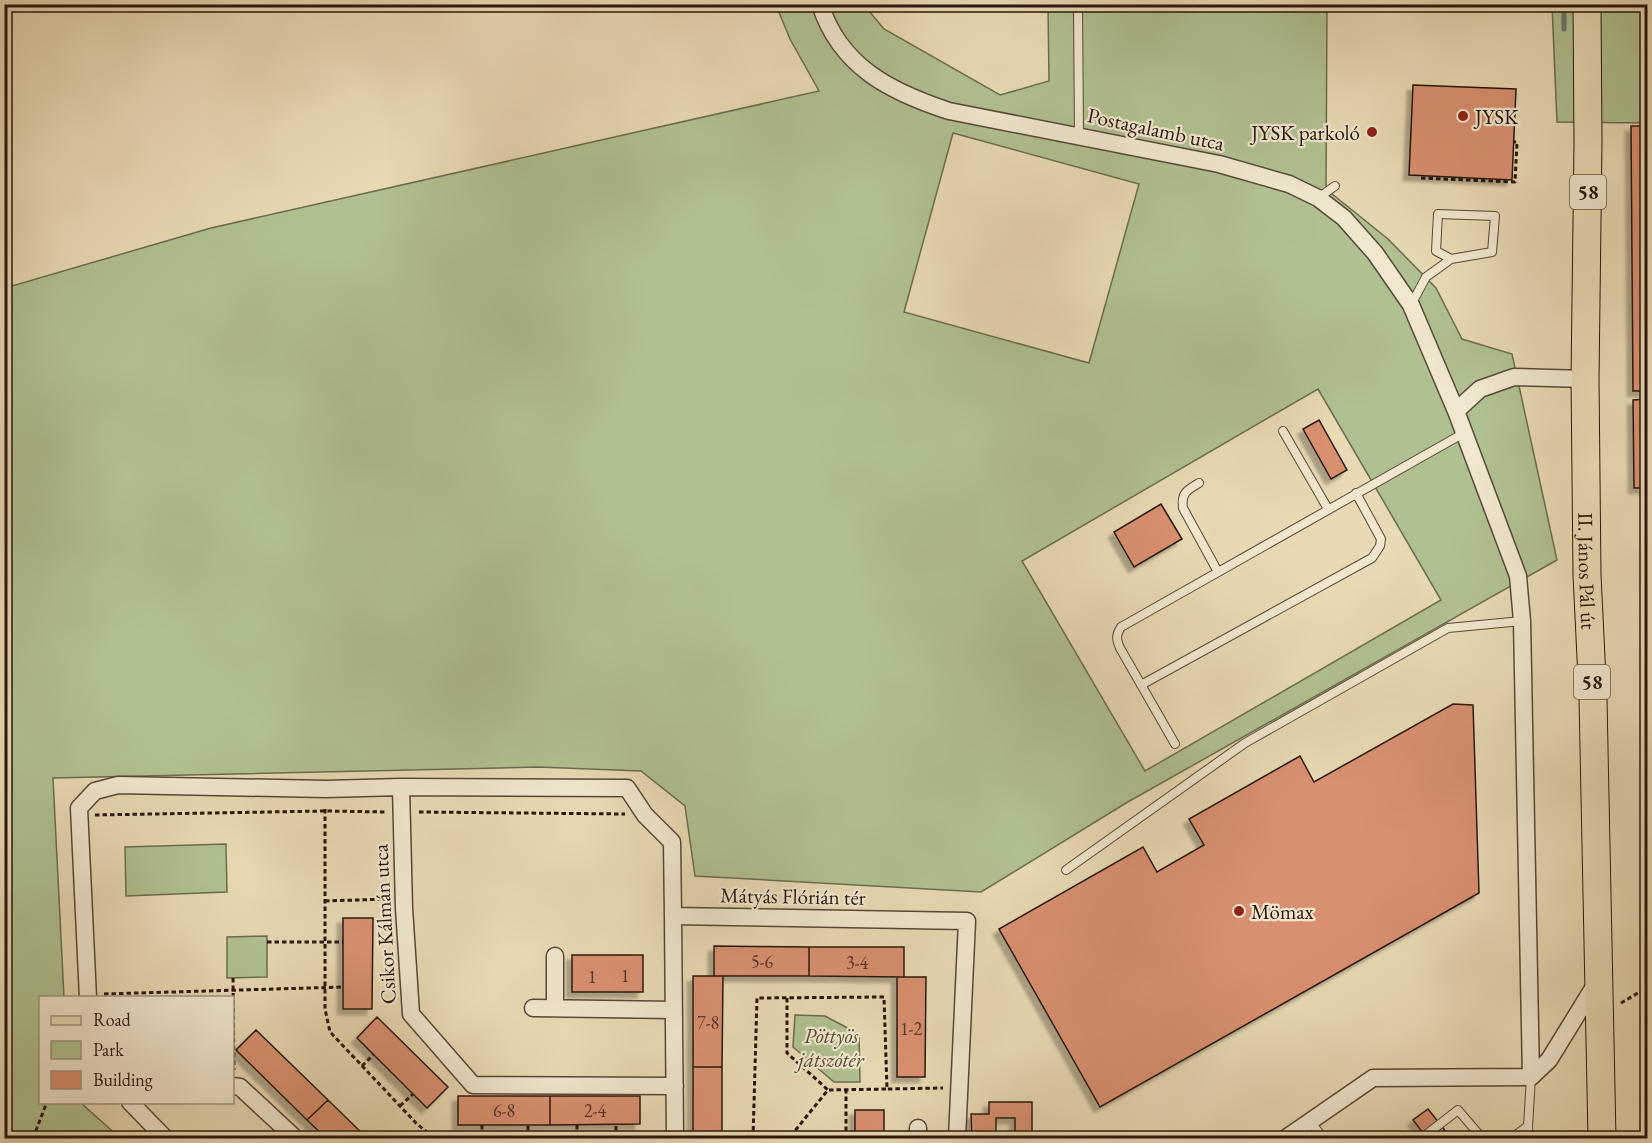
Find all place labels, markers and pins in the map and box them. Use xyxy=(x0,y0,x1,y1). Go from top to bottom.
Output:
place label: JYSK xyxy=(1473,103,1519,130)
marker: JYSK xyxy=(1456,109,1470,123)
place label: JYSK parkoló xyxy=(1249,119,1360,146)
marker: JYSK parkoló xyxy=(1365,125,1379,139)
place label: Mömax xyxy=(1251,898,1314,925)
marker: Mömax xyxy=(1232,904,1246,918)

